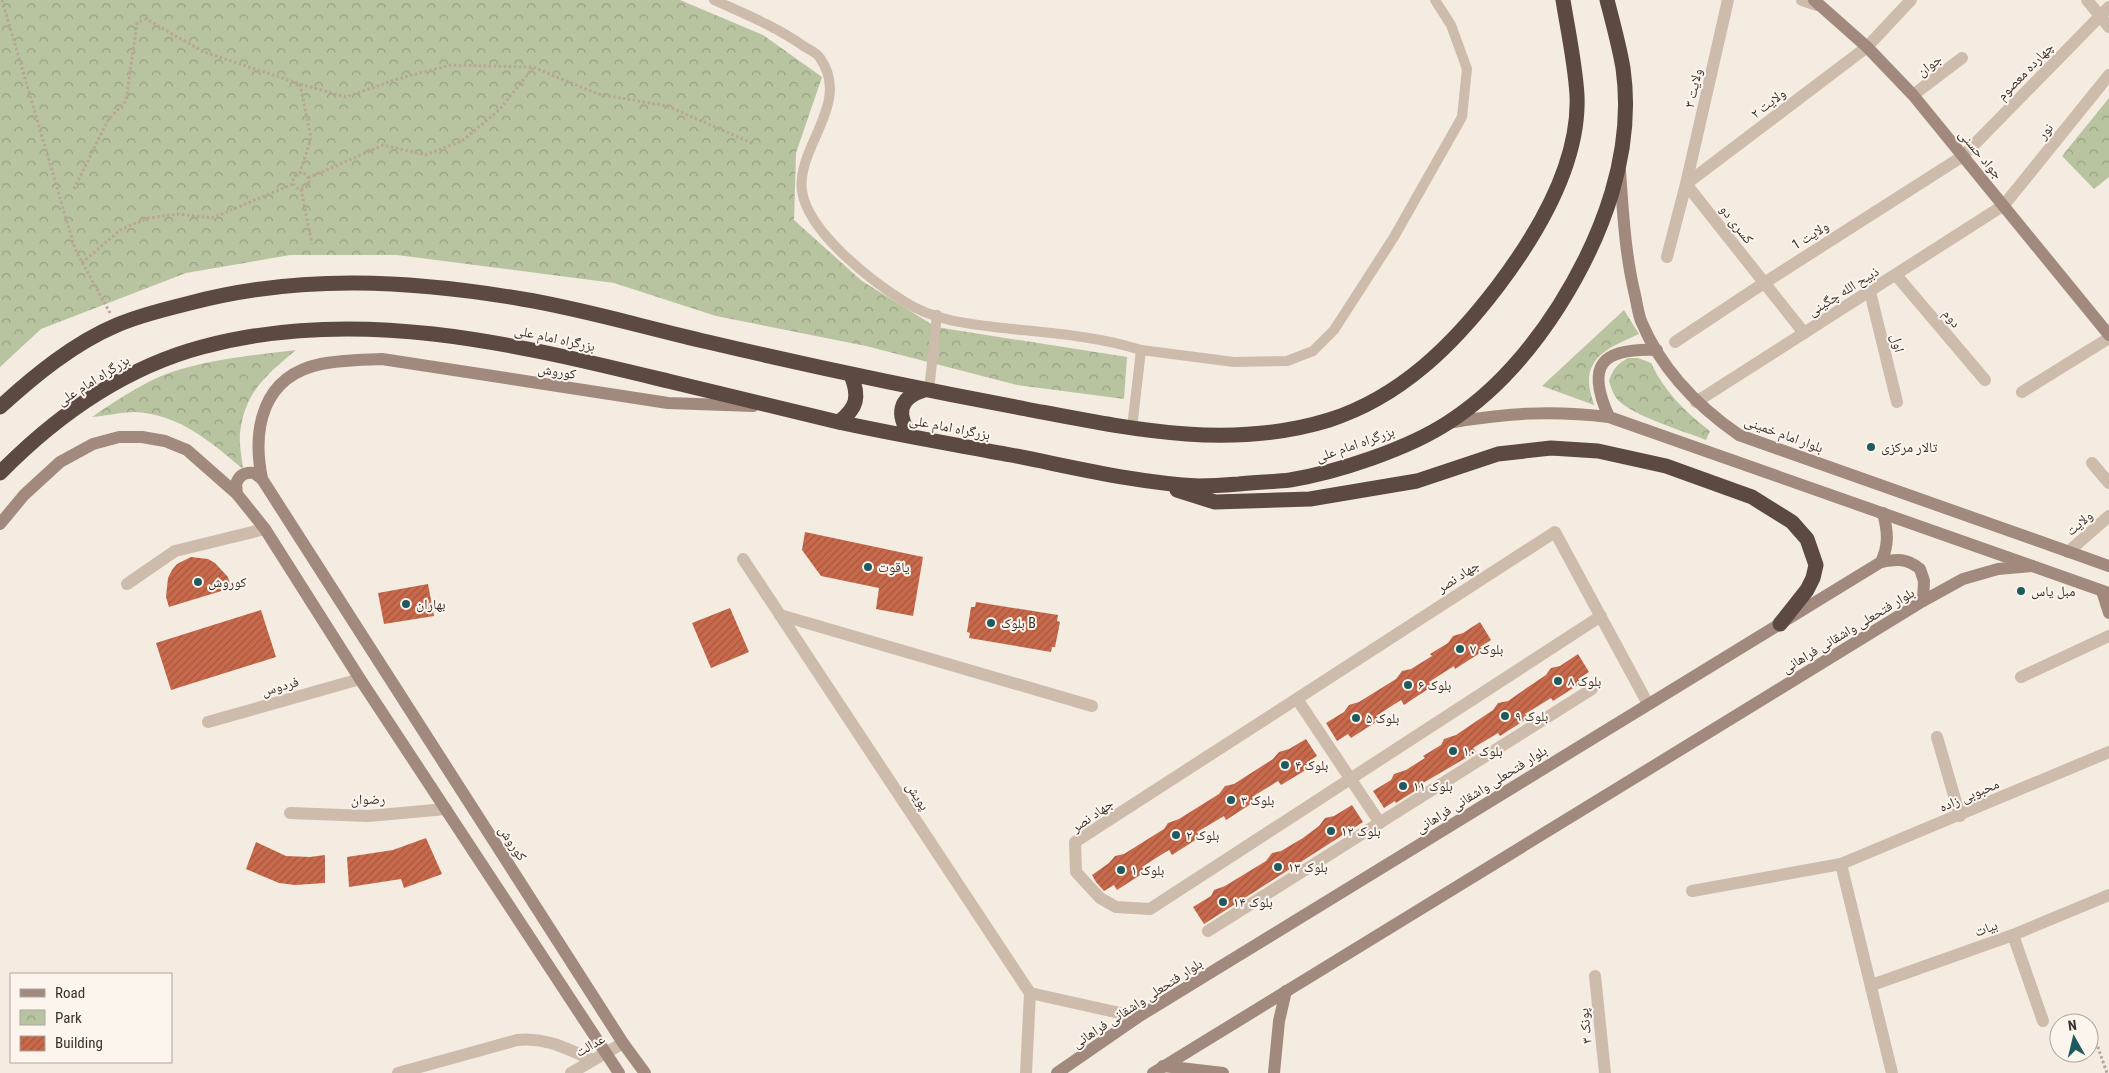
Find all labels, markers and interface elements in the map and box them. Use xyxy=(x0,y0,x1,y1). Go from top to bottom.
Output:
street label: چهارده معصوم xyxy=(1993,39,2058,105)
street label: جوان xyxy=(1913,50,1945,80)
street label: ولایت ۳ xyxy=(1681,67,1706,109)
street label: ولایت ۲ xyxy=(1747,85,1789,122)
street label: نور xyxy=(2033,120,2057,144)
street label: جواد حسنی xyxy=(1955,126,2006,183)
street label: کسری دو xyxy=(1716,201,1757,247)
street label: ولایت 1 xyxy=(1789,218,1832,253)
street label: ذبیح الله چگینی xyxy=(1805,263,1883,321)
street label: دوم xyxy=(1938,306,1964,332)
street label: بزرگراه امام علی xyxy=(513,322,597,356)
street label: اول xyxy=(1887,332,1908,354)
street label: بزرگراه امام علی xyxy=(54,351,133,410)
street label: کوروش xyxy=(537,360,577,383)
street label: بزرگراه امام علی xyxy=(908,411,992,445)
street label: بلوار امام خمینی xyxy=(1742,412,1826,458)
street label: بزرگراه امام علی xyxy=(1314,423,1397,467)
place label: تالار مرکزی xyxy=(1881,439,1938,456)
marker: تالار مرکزی xyxy=(1865,441,1877,453)
street label: ولایت xyxy=(2062,507,2096,540)
street label: جهاد نصر xyxy=(1433,556,1483,597)
place label: یاقوت xyxy=(878,559,910,576)
marker: یاقوت xyxy=(862,561,874,573)
place label: کوروش xyxy=(208,574,247,591)
marker: کوروش xyxy=(192,576,204,588)
place label: مبل یاس xyxy=(2031,583,2076,600)
street label: بلوار فتحعلی واشقانی فراهانی xyxy=(1779,584,1918,677)
marker: مبل یاس xyxy=(2015,585,2027,597)
place label: بهاران xyxy=(416,596,446,613)
marker: بهاران xyxy=(400,598,412,610)
place label: بلوک B xyxy=(1001,615,1036,632)
marker: بلوک B xyxy=(985,617,997,629)
place label: بلوک ۷ xyxy=(1470,641,1504,658)
marker: بلوک ۷ xyxy=(1454,643,1466,655)
street label: فردوس xyxy=(259,673,301,700)
place label: بلوک ۸ xyxy=(1568,673,1602,690)
marker: بلوک ۸ xyxy=(1552,675,1564,687)
place label: بلوک ۶ xyxy=(1418,677,1452,694)
marker: بلوک ۶ xyxy=(1402,679,1414,691)
place label: بلوک ۹ xyxy=(1515,708,1549,725)
place label: بلوک ۵ xyxy=(1366,710,1400,727)
marker: بلوک ۹ xyxy=(1499,710,1511,722)
marker: بلوک ۵ xyxy=(1350,712,1362,724)
street label: بلوار فتحعلی واشقانی فراهانی xyxy=(1412,742,1550,837)
place label: بلوک ۱۰ xyxy=(1463,743,1503,760)
marker: بلوک ۱۰ xyxy=(1447,745,1459,757)
place label: بلوک ۴ xyxy=(1295,757,1329,774)
marker: بلوک ۴ xyxy=(1279,759,1291,771)
street label: محبوبی زاده xyxy=(1937,775,2002,816)
place label: بلوک ۱۱ xyxy=(1413,778,1453,795)
street label: پویش xyxy=(902,779,933,814)
marker: بلوک ۱۱ xyxy=(1397,780,1409,792)
street label: رضوان xyxy=(351,791,385,808)
place label: بلوک ۳ xyxy=(1241,792,1275,809)
marker: بلوک ۳ xyxy=(1225,794,1237,806)
street label: جهاد نصر xyxy=(1067,795,1117,836)
street label: کوروش xyxy=(495,822,530,864)
place label: بلوک ۱۲ xyxy=(1341,823,1381,840)
marker: بلوک ۱۲ xyxy=(1325,825,1337,837)
place label: بلوک ۲ xyxy=(1186,827,1220,844)
marker: بلوک ۲ xyxy=(1170,829,1182,841)
place label: بلوک ۱۳ xyxy=(1288,859,1328,876)
marker: بلوک ۱۳ xyxy=(1272,861,1284,873)
place label: بلوک ۱ xyxy=(1131,862,1165,879)
marker: بلوک ۱ xyxy=(1115,864,1127,876)
place label: بلوک ۱۴ xyxy=(1233,894,1273,911)
marker: بلوک ۱۴ xyxy=(1217,896,1229,908)
street label: بیات xyxy=(1972,916,2000,940)
street label: بلوار فتحعلی واشقانی فراهانی xyxy=(1069,955,1206,1052)
legend xyxy=(10,973,172,1063)
text: Road xyxy=(55,984,85,1002)
street label: پونک ۳ xyxy=(1575,1007,1596,1045)
text: Park xyxy=(55,1009,82,1027)
north arrow xyxy=(2049,1013,2099,1063)
text: N xyxy=(2067,1017,2078,1034)
street label: عدالت xyxy=(572,1030,608,1060)
text: Building xyxy=(55,1034,103,1052)

